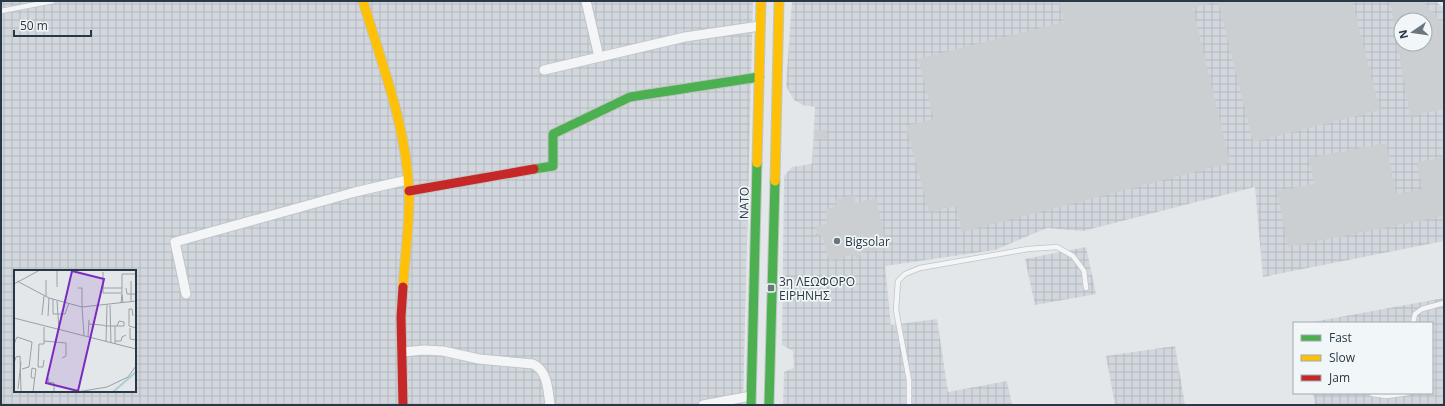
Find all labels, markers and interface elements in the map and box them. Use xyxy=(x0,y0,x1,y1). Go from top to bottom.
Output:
scale bar xyxy=(14,12,91,38)
north arrow xyxy=(1393,12,1433,52)
text: 50 m xyxy=(20,17,48,34)
text: N xyxy=(1394,28,1411,40)
street label: ΝΑΤΟ xyxy=(735,187,753,219)
place label: Bigsolar xyxy=(845,233,890,250)
marker: Bigsolar xyxy=(832,236,842,246)
inset map xyxy=(14,270,136,392)
place label: 3η ΛΕΩΦΟΡΟ ΕΙΡΗΝΗΣ xyxy=(779,273,855,304)
marker: 3η ΛΕΩΦΟΡΟ ΕΙΡΗΝΗΣ xyxy=(766,283,776,293)
legend xyxy=(1293,322,1433,394)
text: Fast xyxy=(1329,329,1352,346)
text: Slow xyxy=(1329,349,1356,366)
text: Jam xyxy=(1328,369,1350,386)

